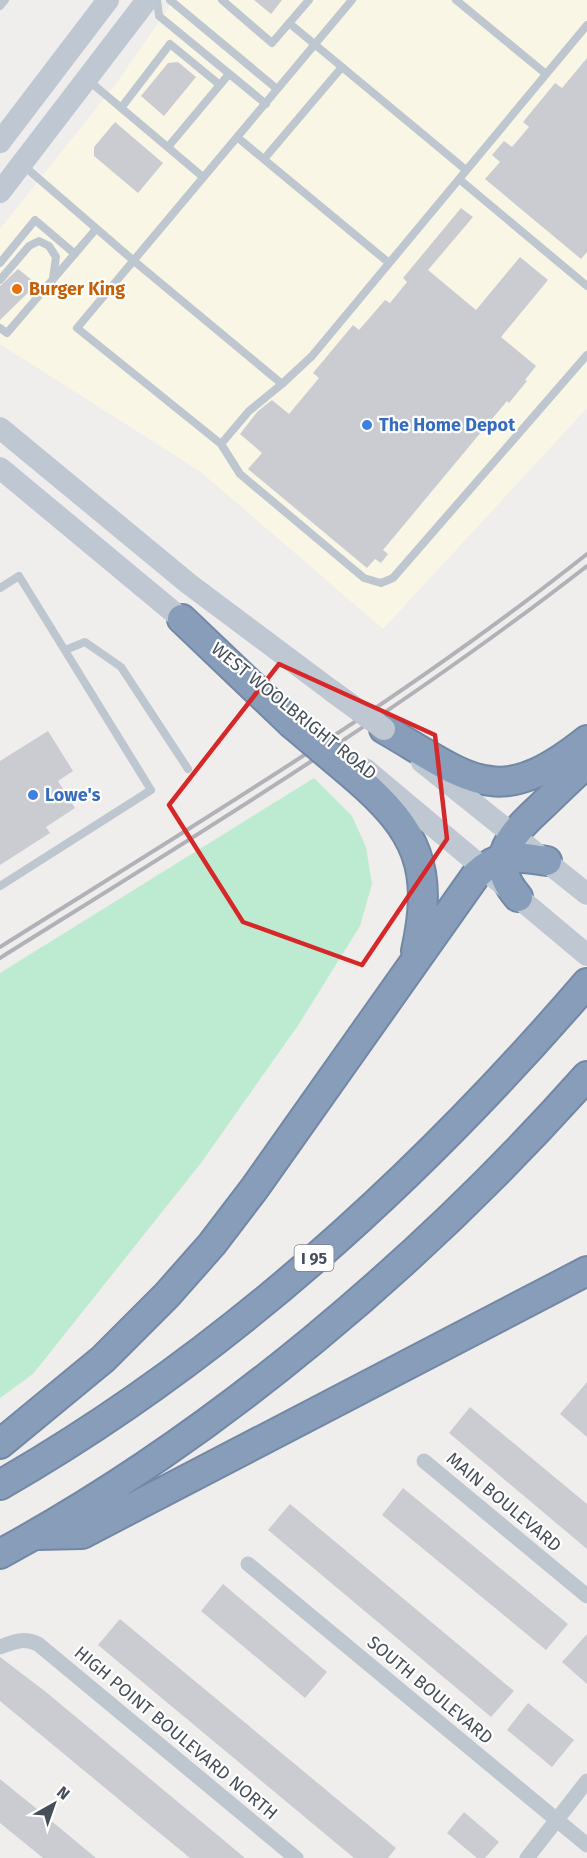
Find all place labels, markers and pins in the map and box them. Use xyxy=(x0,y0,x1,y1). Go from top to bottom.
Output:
place label: Burger King xyxy=(29,278,125,300)
marker: Burger King xyxy=(10,282,24,296)
place label: The Home Depot xyxy=(379,414,516,436)
marker: The Home Depot xyxy=(360,418,374,432)
place label: Lowe's xyxy=(45,784,101,806)
marker: Lowe's xyxy=(26,788,40,802)

